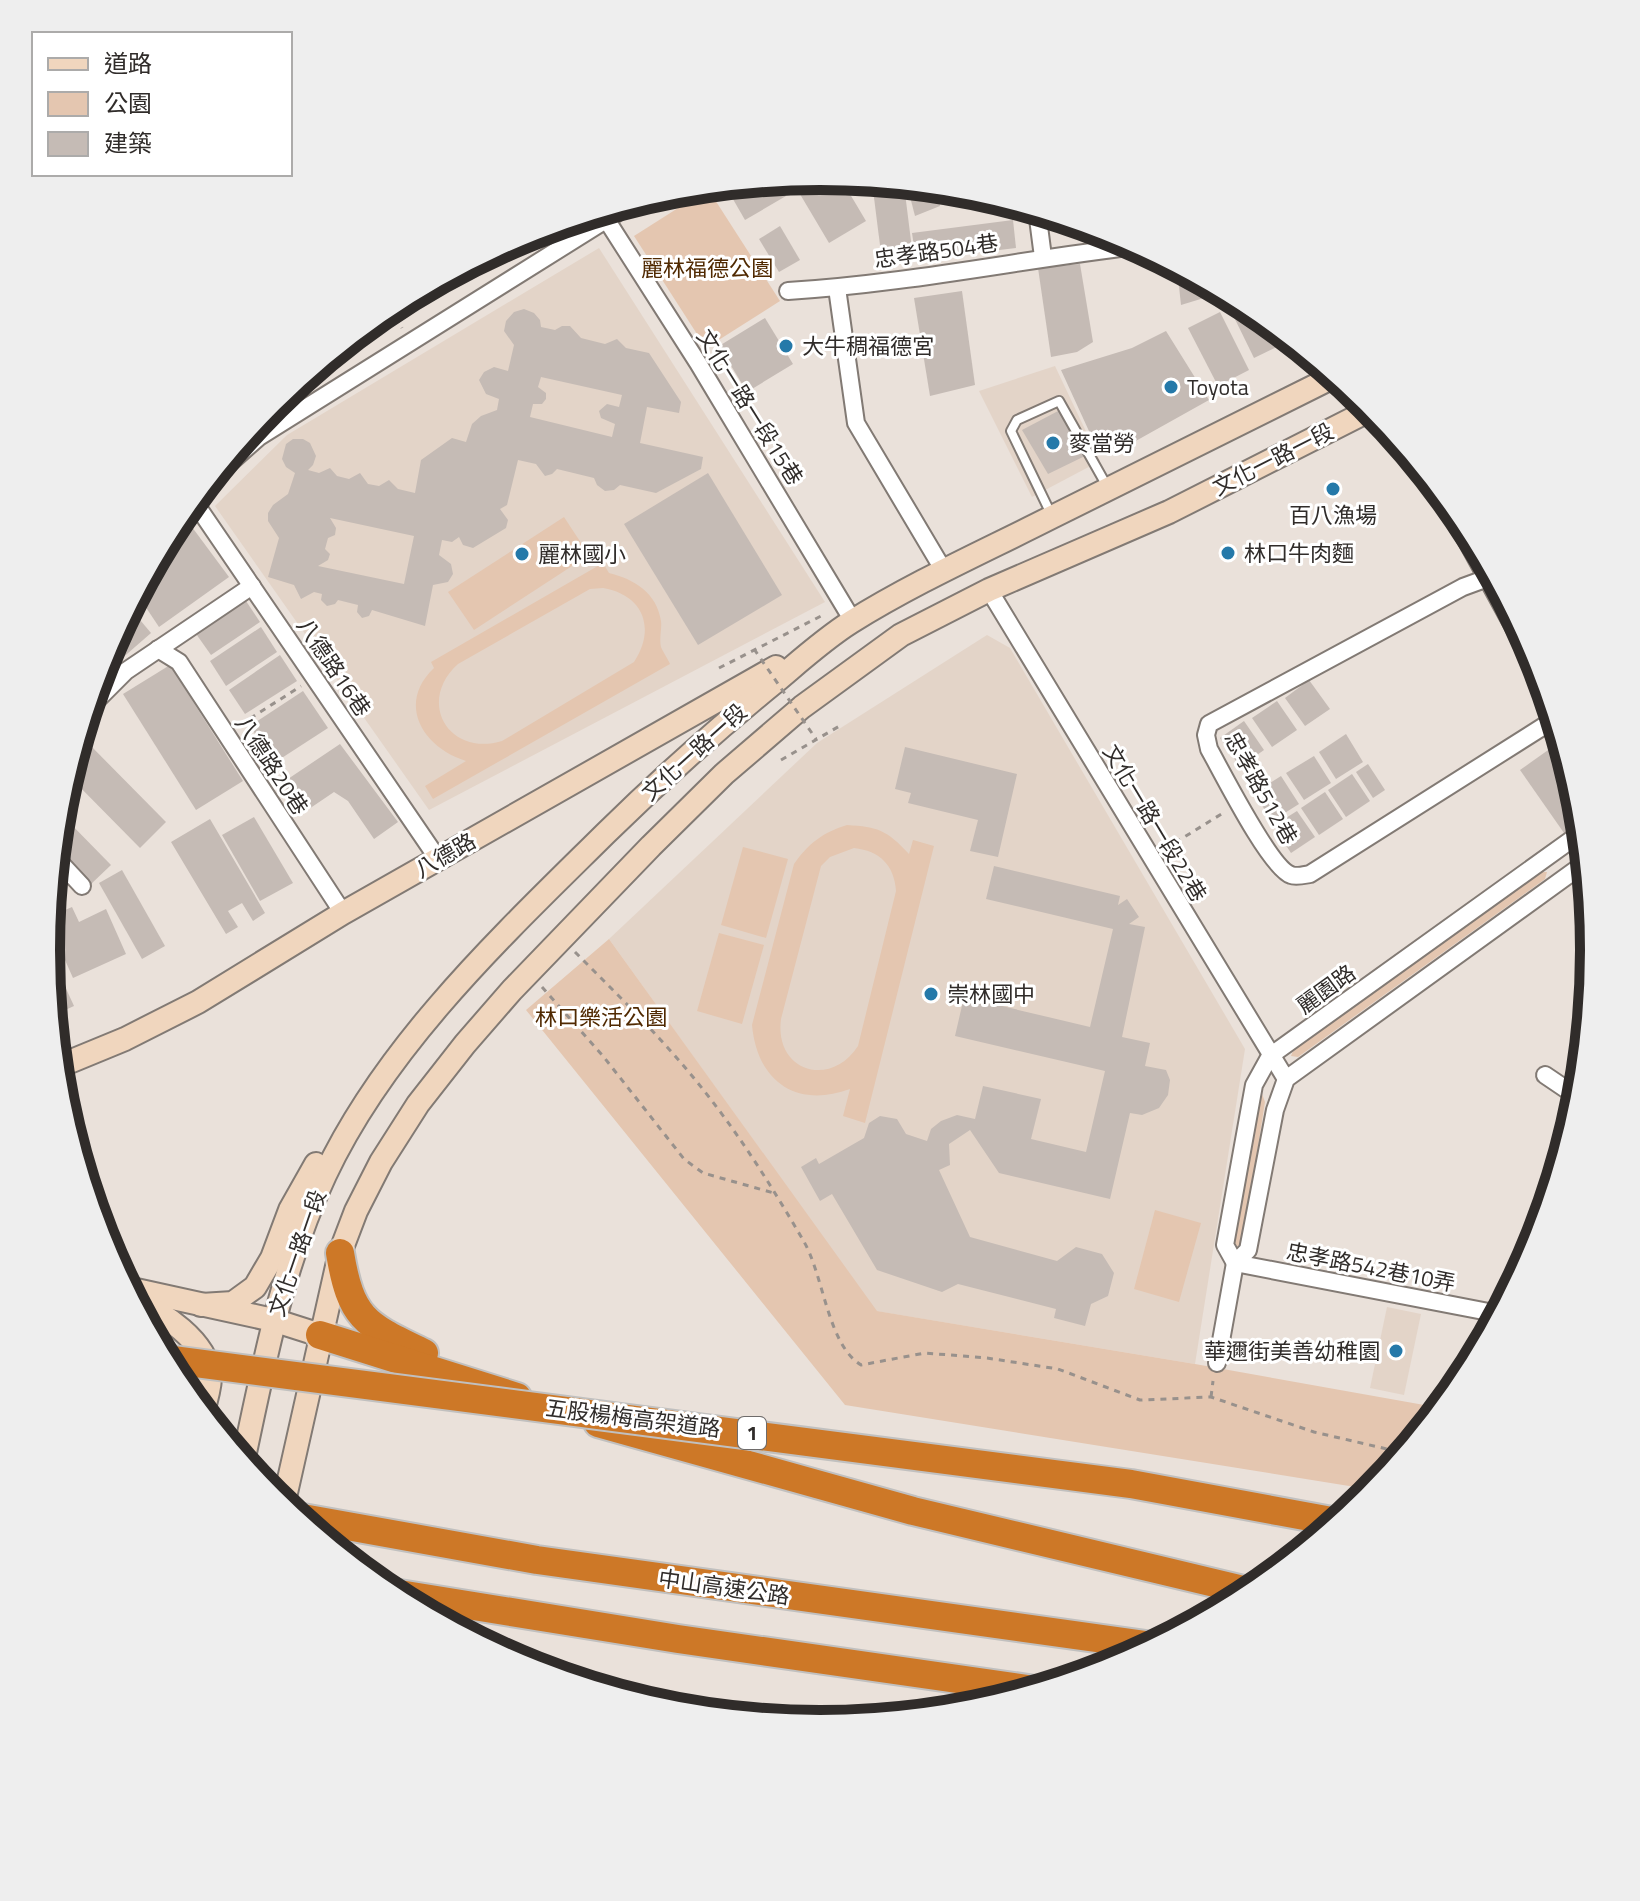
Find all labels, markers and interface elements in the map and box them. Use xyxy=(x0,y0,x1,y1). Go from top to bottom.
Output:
legend xyxy=(32,32,292,176)
text: 道路 xyxy=(104,45,152,81)
text: 公園 xyxy=(104,85,152,121)
text: 建築 xyxy=(104,125,152,161)
street label: 忠孝路504巷 xyxy=(872,225,1000,277)
park label: 麗林福德公園 xyxy=(641,251,773,285)
street label: 文化一路一段15巷 xyxy=(688,322,812,492)
place label: 大牛稠福德宮 xyxy=(802,329,934,363)
marker: 大牛稠福德宮 xyxy=(777,337,795,355)
place label: Toyota xyxy=(1187,370,1249,404)
marker: Toyota xyxy=(1162,378,1180,396)
street label: 文化一路一段 xyxy=(1206,414,1340,504)
place label: 麥當勞 xyxy=(1069,426,1135,460)
marker: 麥當勞 xyxy=(1044,434,1062,452)
marker: 百八漁場 xyxy=(1324,480,1342,498)
place label: 百八漁場 xyxy=(1289,498,1377,532)
place label: 林口牛肉麵 xyxy=(1244,536,1354,570)
place label: 麗林國小 xyxy=(538,537,626,571)
marker: 林口牛肉麵 xyxy=(1219,544,1237,562)
marker: 麗林國小 xyxy=(513,545,531,563)
street label: 八德路16巷 xyxy=(288,611,380,723)
street label: 文化一路一段 xyxy=(634,695,754,809)
street label: 八德路20巷 xyxy=(227,709,317,821)
street label: 忠孝路512巷 xyxy=(1216,725,1306,851)
street label: 文化一路一段22巷 xyxy=(1094,738,1216,908)
street label: 八德路 xyxy=(408,824,482,886)
street label: 麗園路 xyxy=(1289,956,1363,1022)
place label: 崇林國中 xyxy=(947,977,1035,1011)
marker: 崇林國中 xyxy=(922,985,940,1003)
park label: 林口樂活公園 xyxy=(535,1000,667,1034)
street label: 文化一路一段 xyxy=(259,1185,335,1321)
street label: 忠孝路542巷10弄 xyxy=(1284,1234,1458,1300)
place label: 華邇街美善幼稚園 xyxy=(1204,1334,1380,1368)
marker: 華邇街美善幼稚園 xyxy=(1387,1342,1405,1360)
street label: 五股楊梅高架道路 xyxy=(544,1390,722,1446)
road number: 1 xyxy=(738,1417,766,1449)
street label: 中山高速公路 xyxy=(656,1561,792,1613)

